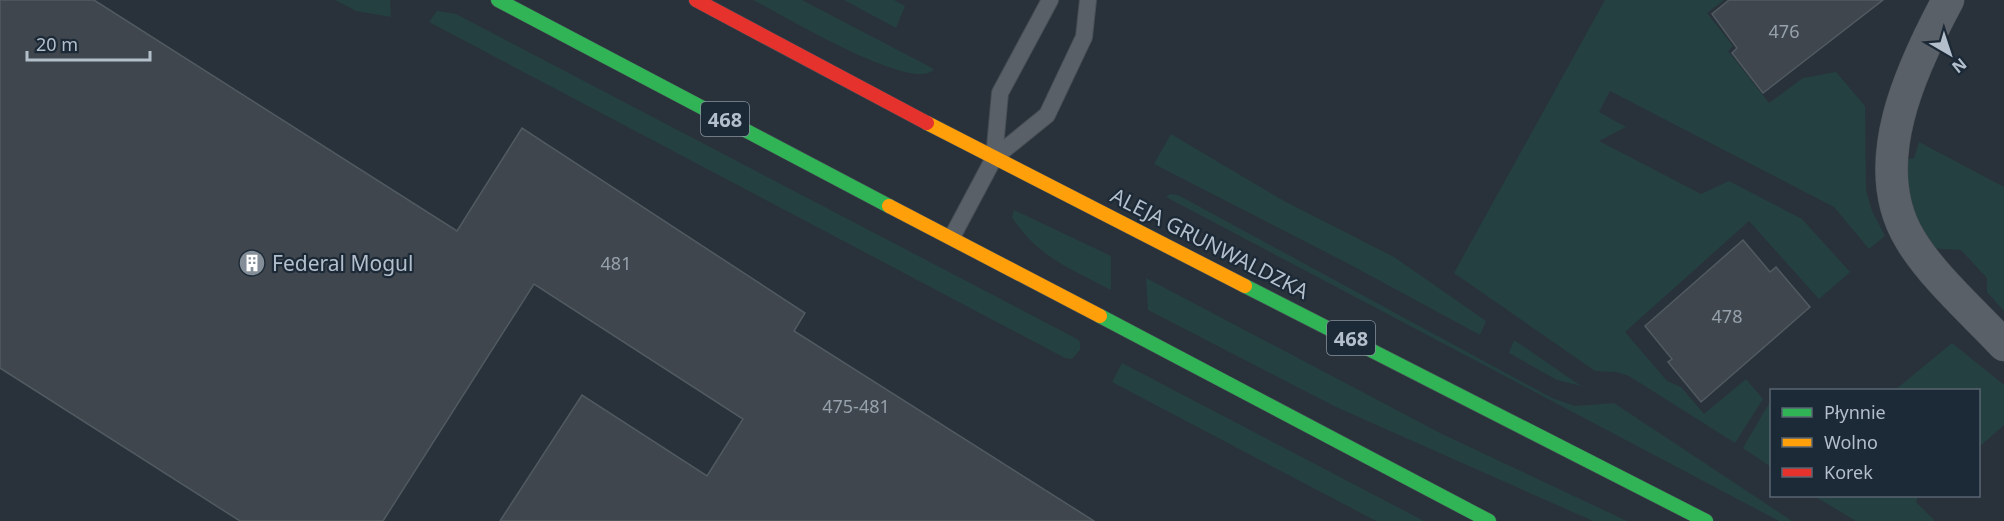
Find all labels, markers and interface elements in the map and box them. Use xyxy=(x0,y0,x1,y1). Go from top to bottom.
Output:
house number: 476 xyxy=(1769,19,1799,43)
scale bar xyxy=(27,24,150,62)
north arrow xyxy=(1920,24,1980,84)
text: 20 m xyxy=(36,32,78,56)
text: N xyxy=(1947,53,1971,78)
road number: 468 xyxy=(701,102,749,136)
street label: ALEJA GRUNWALDZKA xyxy=(1106,181,1314,305)
building icon: Federal Mogul xyxy=(237,248,267,278)
place label: Federal Mogul xyxy=(272,249,413,277)
house number: 481 xyxy=(601,251,631,275)
house number: 478 xyxy=(1712,304,1742,328)
road number: 468 xyxy=(1327,321,1375,355)
legend xyxy=(1770,389,1980,497)
house number: 475-481 xyxy=(822,394,890,418)
text: Płynnie xyxy=(1824,400,1886,424)
text: Wolno xyxy=(1824,430,1878,454)
text: Korek xyxy=(1824,460,1873,484)

